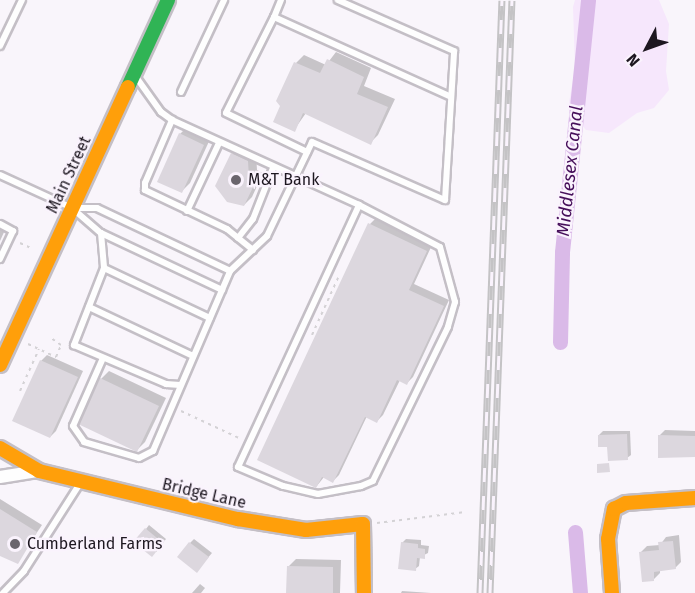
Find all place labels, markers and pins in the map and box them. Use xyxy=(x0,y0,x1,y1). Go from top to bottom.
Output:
place label: M&T Bank xyxy=(248,170,319,190)
marker: M&T Bank xyxy=(229,173,243,187)
place label: Cumberland Farms xyxy=(27,534,163,554)
marker: Cumberland Farms xyxy=(8,537,22,551)

